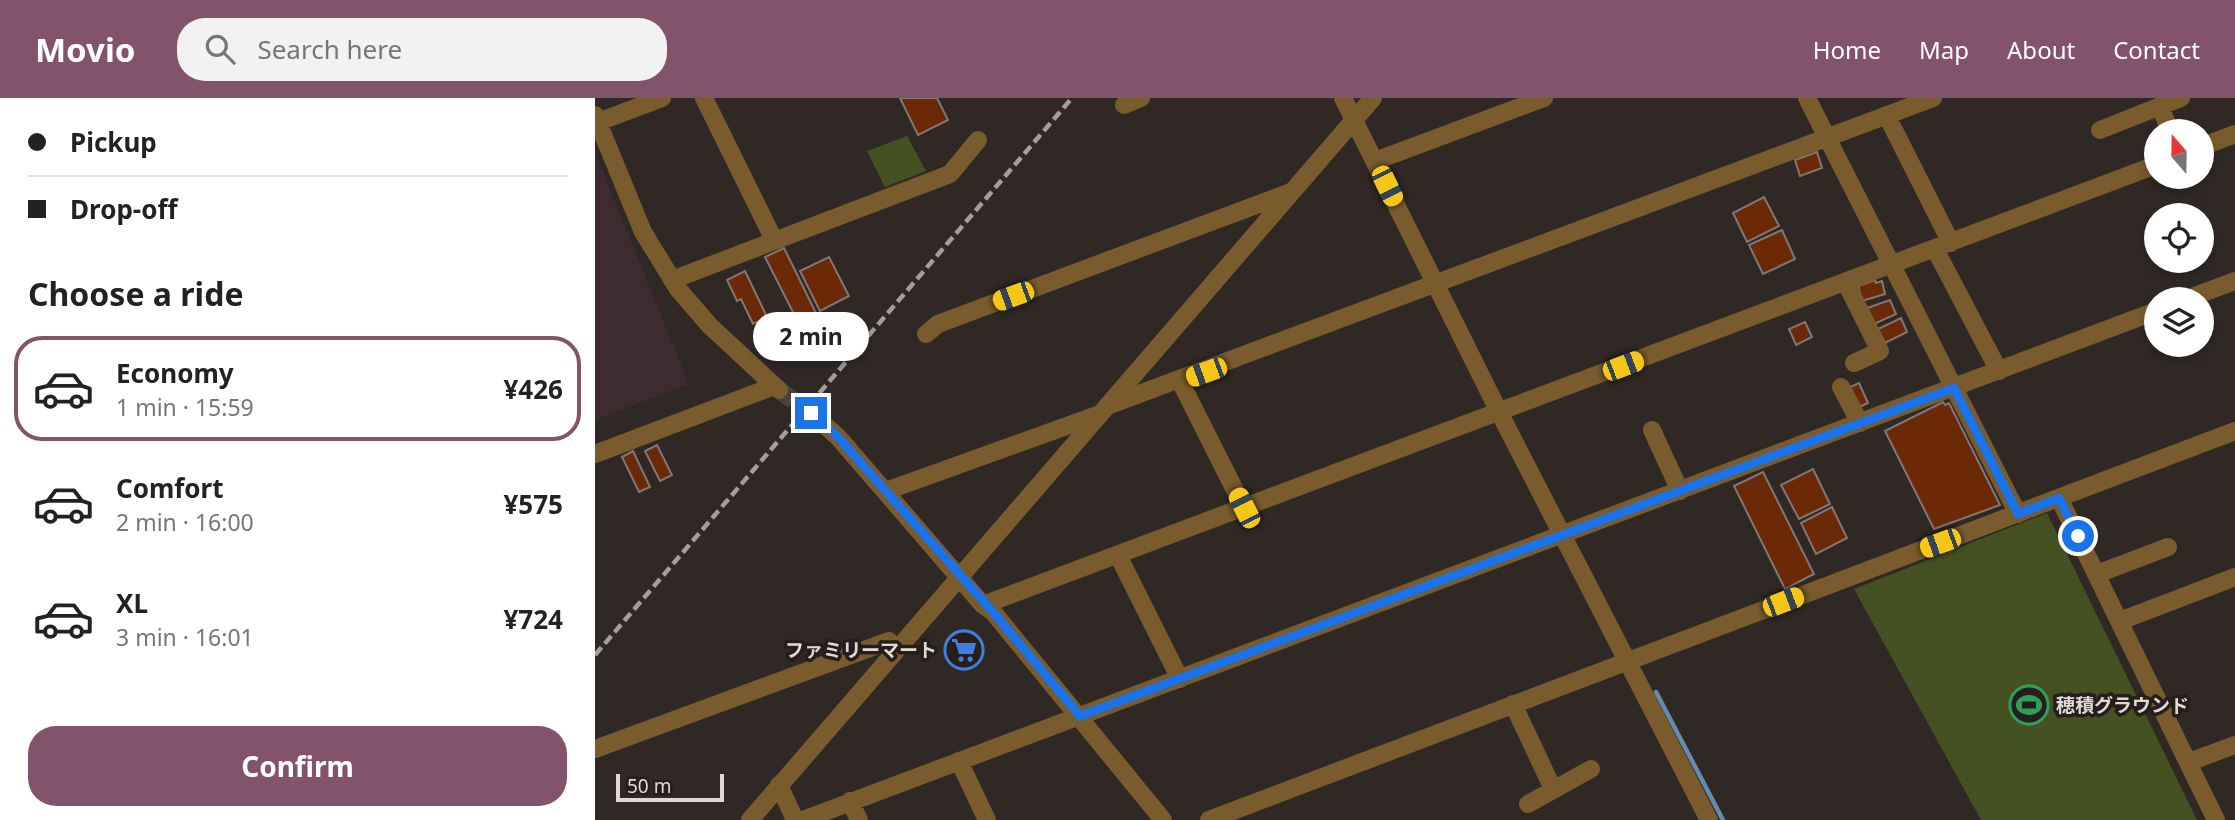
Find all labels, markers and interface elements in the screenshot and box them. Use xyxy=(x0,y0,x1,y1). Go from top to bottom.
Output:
search box xyxy=(177,18,667,81)
text: Movio xyxy=(35,27,135,72)
icon: search xyxy=(201,30,239,68)
text: Search here xyxy=(257,31,402,67)
text: Home xyxy=(1813,33,1881,66)
text: Map xyxy=(1919,33,1969,66)
text: About xyxy=(2007,33,2075,66)
text: Contact xyxy=(2113,33,2200,66)
north arrow xyxy=(2144,119,2214,189)
map controls xyxy=(2144,119,2214,357)
text: Pickup xyxy=(70,124,157,160)
car xyxy=(1369,163,1406,209)
text: Drop-off xyxy=(70,191,177,227)
button: locate xyxy=(2144,203,2214,273)
text: Choose a ride xyxy=(28,272,244,315)
car xyxy=(990,279,1037,313)
button: layers xyxy=(2144,287,2214,357)
callout: 2 min xyxy=(753,312,869,360)
text: 2 min xyxy=(779,320,843,352)
car xyxy=(1600,349,1647,383)
text: Economy xyxy=(116,355,234,391)
car xyxy=(1183,355,1230,389)
icon: car xyxy=(32,357,95,420)
text: ¥426 xyxy=(504,371,563,407)
text: 1 min · 15:59 xyxy=(116,391,254,423)
route end xyxy=(795,397,827,429)
text: Comfort xyxy=(116,470,224,506)
icon: car xyxy=(32,472,95,535)
car xyxy=(1226,485,1263,531)
text: ¥575 xyxy=(504,486,563,522)
text: 2 min · 16:00 xyxy=(116,506,254,538)
route start xyxy=(2062,520,2094,552)
car xyxy=(1917,526,1964,560)
text: XL xyxy=(116,585,148,621)
car xyxy=(1760,585,1807,619)
icon: car xyxy=(32,587,95,650)
text: ¥724 xyxy=(504,601,563,637)
text: 3 min · 16:01 xyxy=(116,621,254,653)
supermarket icon: ファミリーマート xyxy=(943,629,985,671)
place label: ファミリーマート xyxy=(785,637,937,663)
sports icon: 穂積グラウンド xyxy=(2008,684,2050,726)
place label: 穂積グラウンド xyxy=(2056,692,2189,718)
button: Confirm xyxy=(28,726,567,806)
scale bar xyxy=(616,771,725,803)
text: 50 m xyxy=(627,773,671,799)

